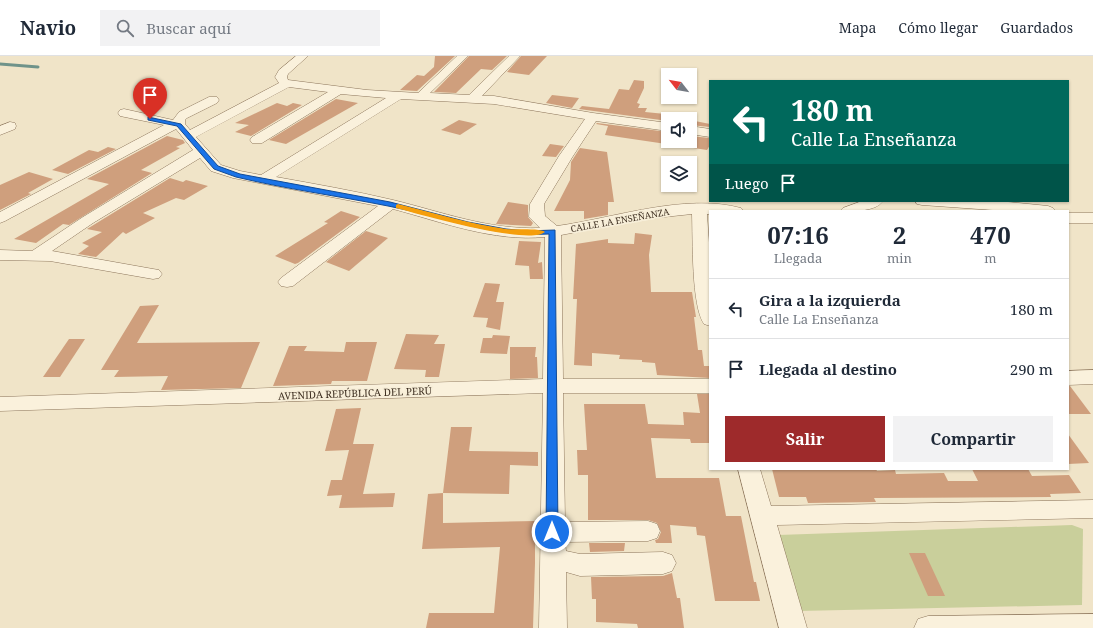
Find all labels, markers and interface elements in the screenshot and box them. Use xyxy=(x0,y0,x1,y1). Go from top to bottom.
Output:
search box xyxy=(100,10,380,46)
text: Navio xyxy=(20,15,76,41)
icon: search xyxy=(114,17,136,39)
text: Buscar aquí xyxy=(146,18,231,38)
text: Mapa xyxy=(839,18,876,37)
text: Cómo llegar xyxy=(898,18,978,37)
text: Guardados xyxy=(1000,18,1073,37)
north arrow xyxy=(661,68,697,104)
map controls xyxy=(661,68,697,192)
pin xyxy=(133,78,167,119)
icon: arrive xyxy=(139,84,161,106)
text: 180 m xyxy=(791,91,873,129)
icon: left xyxy=(725,96,777,148)
button: sound xyxy=(661,112,697,148)
text: Calle La Enseñanza xyxy=(791,127,957,151)
button: layers xyxy=(661,156,697,192)
icon: arrive xyxy=(777,172,799,194)
text: Luego xyxy=(725,173,769,193)
street label: CALLE LA ENSEÑANZA xyxy=(570,205,671,235)
text: 07:16 xyxy=(767,218,829,251)
text: 2 xyxy=(893,218,906,251)
text: 470 xyxy=(970,218,1011,251)
text: Llegada xyxy=(774,249,822,267)
text: min xyxy=(887,249,912,267)
text: m xyxy=(984,249,997,267)
text: Gira a la izquierda xyxy=(759,290,901,310)
icon: left xyxy=(725,298,747,320)
text: 180 m xyxy=(1010,299,1053,319)
text: Calle La Enseñanza xyxy=(759,310,879,328)
icon: arrive xyxy=(725,358,747,380)
text: Llegada al destino xyxy=(759,359,897,379)
text: 290 m xyxy=(1010,359,1053,379)
street label: AVENIDA REPÚBLICA DEL PERÚ xyxy=(278,383,433,403)
button: Salir xyxy=(725,416,885,462)
button: Compartir xyxy=(893,416,1053,462)
position arrow xyxy=(531,511,573,553)

